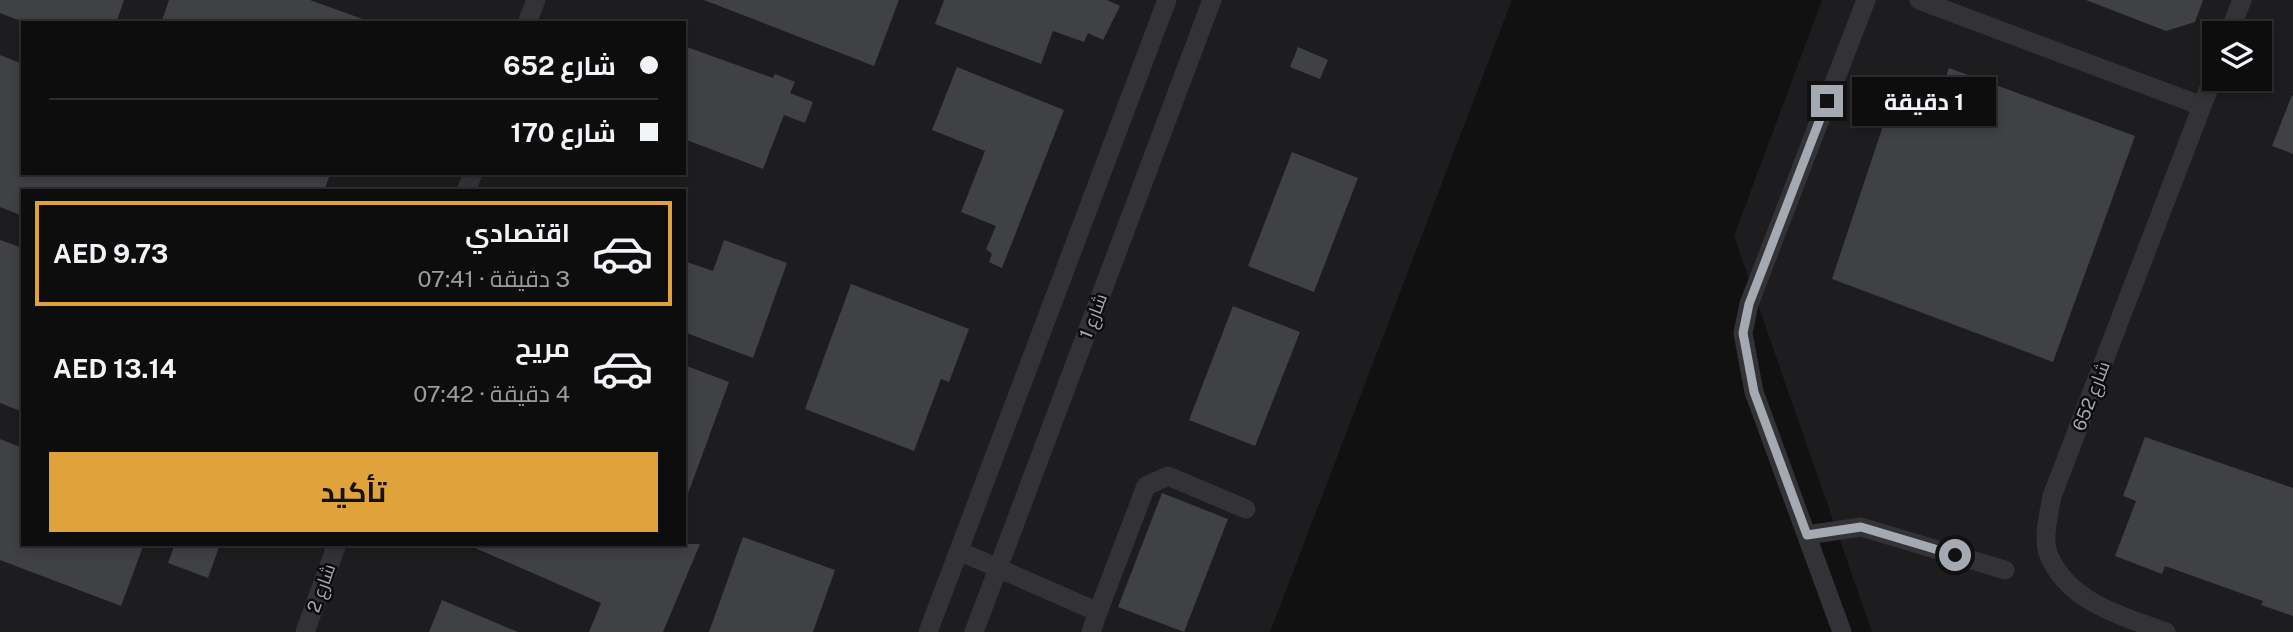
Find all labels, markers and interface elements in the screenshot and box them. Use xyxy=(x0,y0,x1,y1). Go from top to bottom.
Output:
map controls xyxy=(2202,21,2272,91)
button: layers xyxy=(2202,21,2272,91)
text: شارع 652 xyxy=(503,50,616,81)
callout: 1 دقيقة xyxy=(1852,76,1995,126)
route end xyxy=(1811,85,1843,117)
text: 1 دقيقة xyxy=(1884,88,1964,115)
text: شارع 170 xyxy=(511,117,616,148)
text: اقتصادي xyxy=(465,217,570,248)
icon: car xyxy=(591,222,654,285)
text: AED 9.73 xyxy=(53,238,168,269)
text: 3 دقيقة · 07:41 xyxy=(417,265,570,292)
street label: شارع 1 xyxy=(1075,290,1113,342)
text: مريح xyxy=(515,332,570,363)
icon: car xyxy=(591,337,654,400)
text: AED 13.14 xyxy=(53,353,177,384)
street label: شارع 652 xyxy=(2068,358,2116,434)
text: 4 دقيقة · 07:42 xyxy=(413,380,570,407)
button: تأكيد xyxy=(49,452,658,532)
route start xyxy=(1939,539,1971,571)
street label: شارع 2 xyxy=(303,561,341,616)

